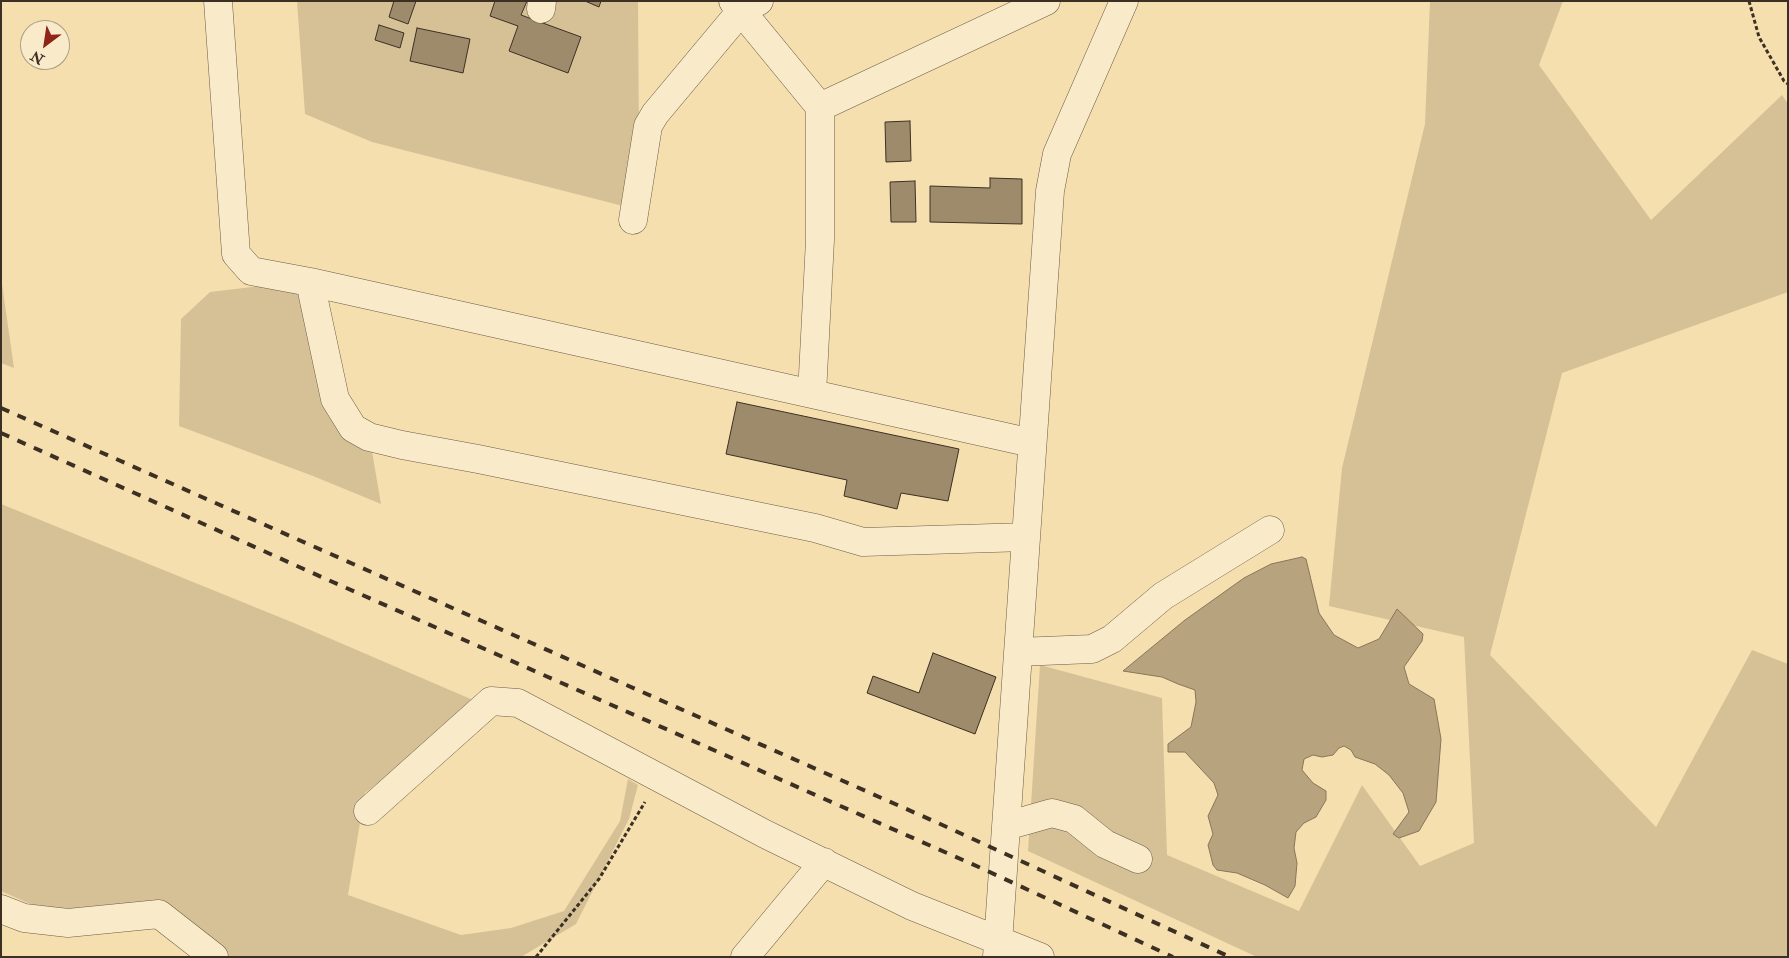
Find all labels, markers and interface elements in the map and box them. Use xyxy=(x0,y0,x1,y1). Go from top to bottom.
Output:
north arrow xyxy=(20,20,70,70)
text: N xyxy=(28,47,47,68)

